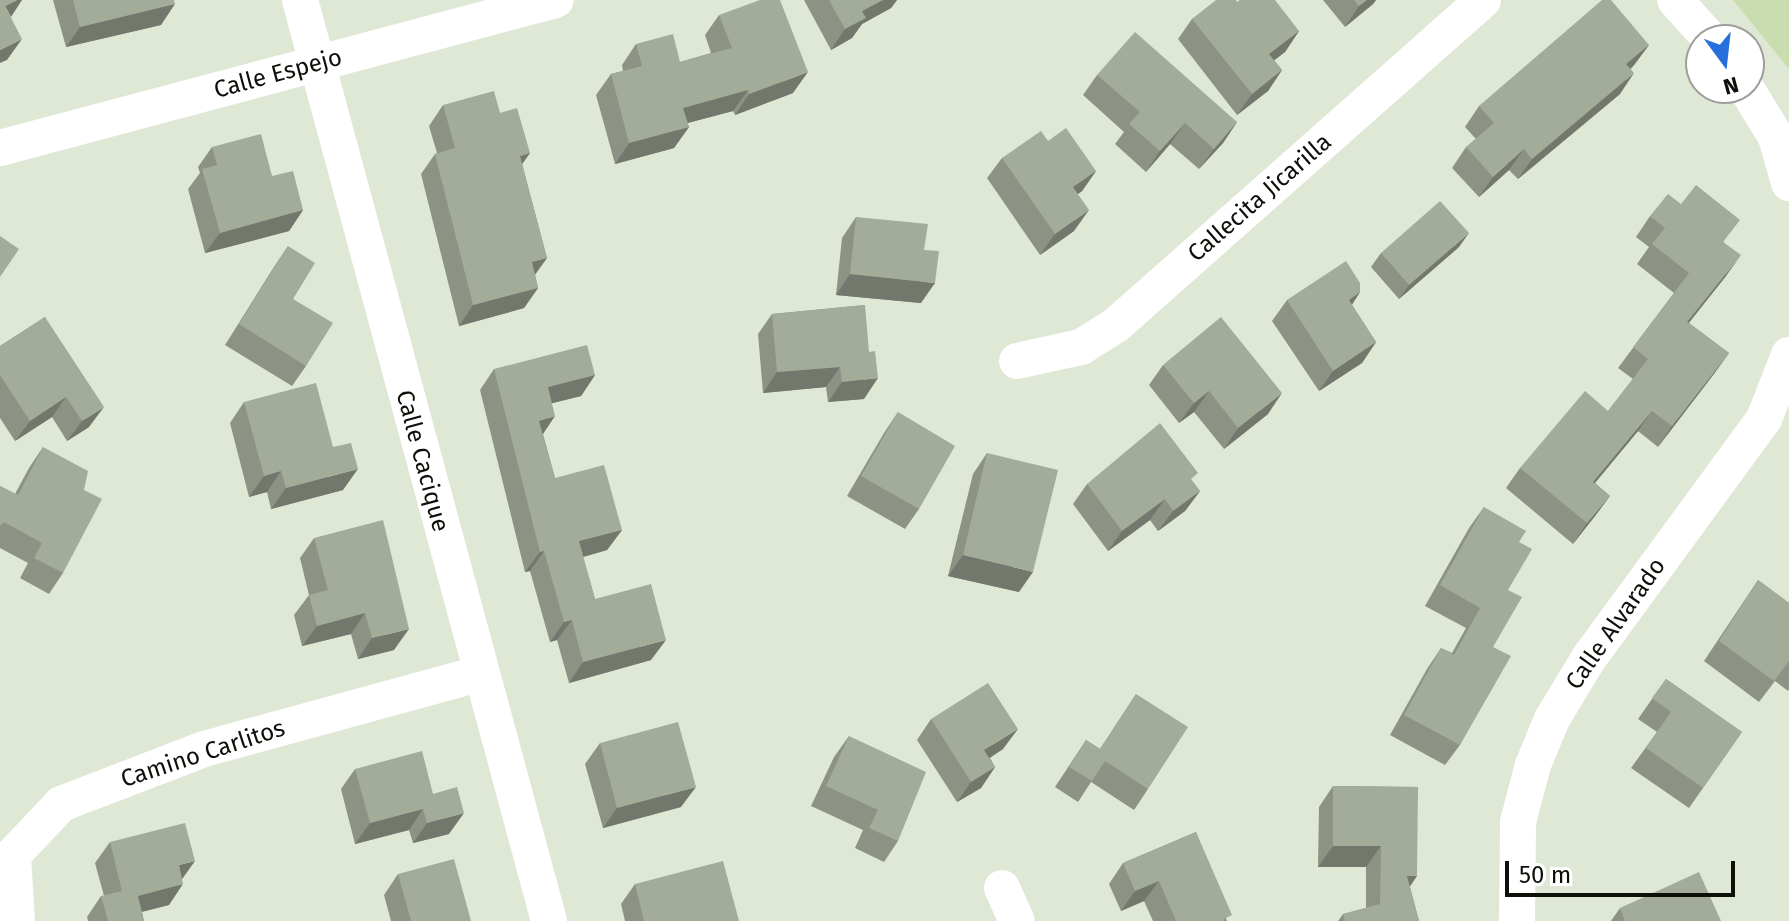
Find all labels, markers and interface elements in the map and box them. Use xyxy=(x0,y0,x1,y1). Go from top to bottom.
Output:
north arrow xyxy=(1685,24,1765,104)
street label: Calle Espejo xyxy=(211,43,345,105)
text: N xyxy=(1720,71,1741,101)
street label: Callecita Jicarilla xyxy=(1182,128,1338,268)
street label: Calle Cacique xyxy=(389,387,455,535)
street label: Calle Alvarado xyxy=(1560,553,1672,695)
street label: Camino Carlitos xyxy=(117,714,289,794)
scale bar xyxy=(1509,845,1739,895)
text: 50 m xyxy=(1519,861,1571,889)

